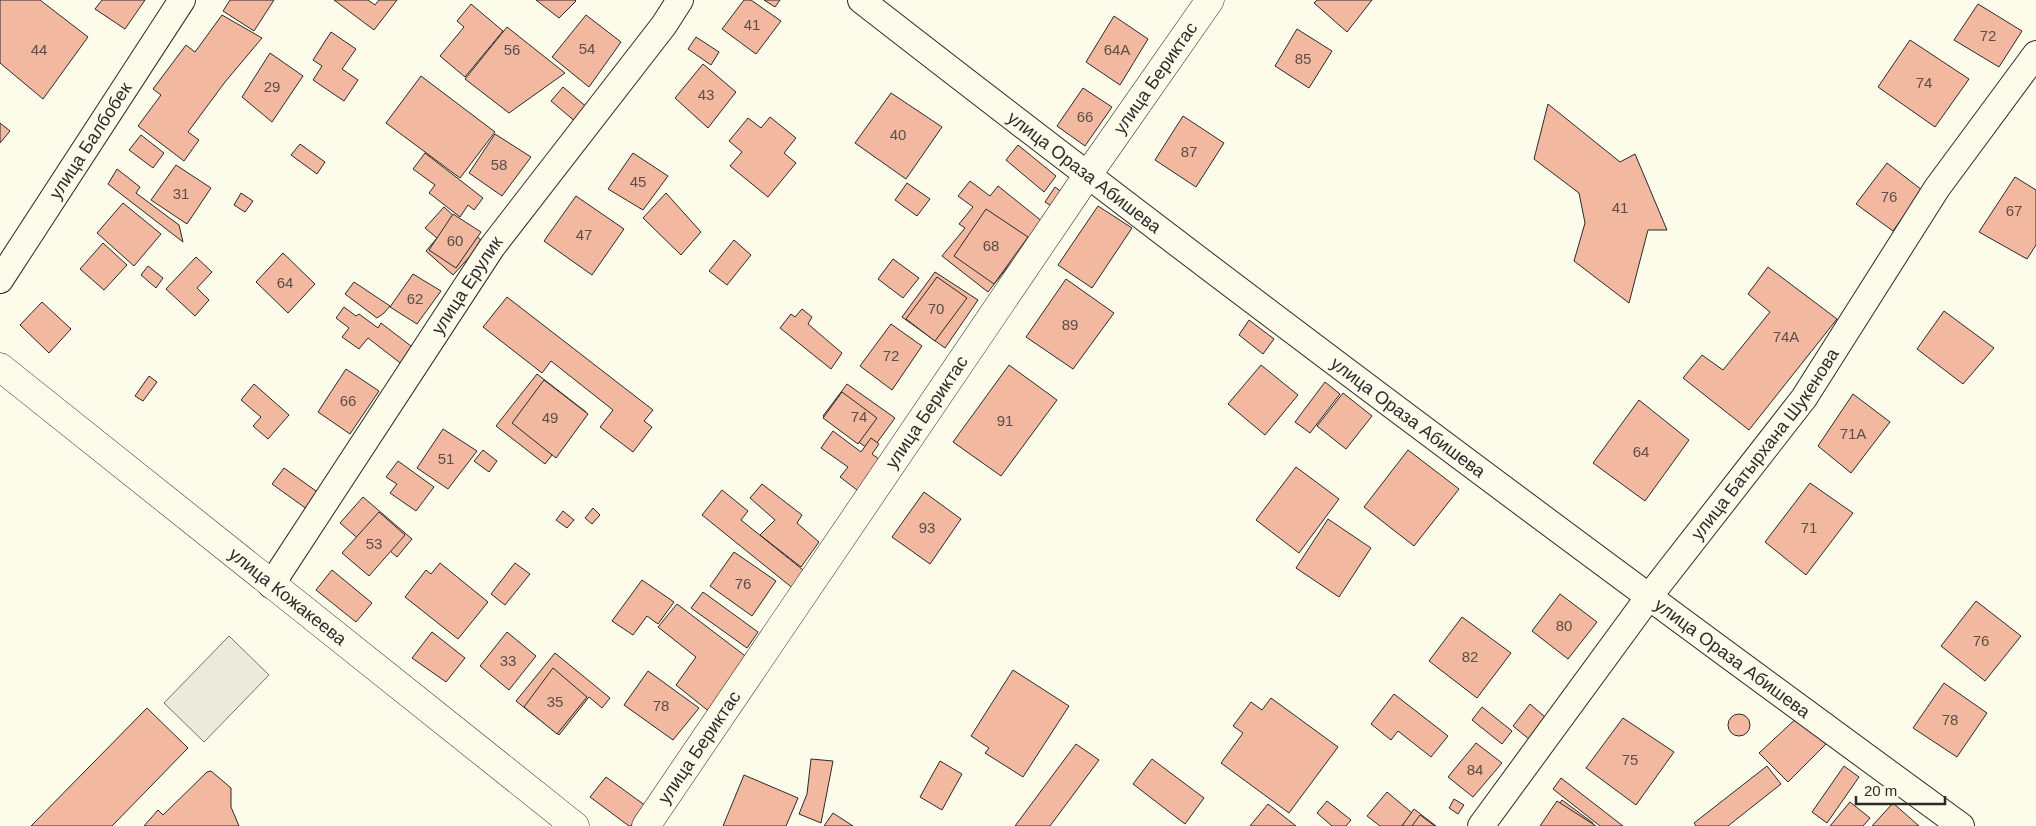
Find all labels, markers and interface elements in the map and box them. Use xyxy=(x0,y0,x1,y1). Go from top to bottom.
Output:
house number: 41 xyxy=(744,16,760,33)
street label: улица Бериктас xyxy=(1110,18,1201,138)
house number: 72 xyxy=(1980,27,1996,44)
house number: 54 xyxy=(579,40,595,57)
house number: 44 xyxy=(31,41,47,58)
house number: 56 xyxy=(504,41,520,58)
house number: 64А xyxy=(1104,41,1130,58)
house number: 85 xyxy=(1295,50,1311,67)
house number: 74 xyxy=(1916,74,1932,91)
house number: 29 xyxy=(264,78,280,95)
street label: улица Балбобек xyxy=(45,79,136,203)
house number: 43 xyxy=(698,86,714,103)
street label: улица Ораза Абишева xyxy=(1004,107,1166,238)
house number: 66 xyxy=(1077,108,1093,125)
house number: 40 xyxy=(890,126,906,143)
house number: 87 xyxy=(1181,143,1197,160)
house number: 58 xyxy=(491,156,507,173)
house number: 45 xyxy=(630,173,646,190)
house number: 31 xyxy=(173,185,189,202)
house number: 76 xyxy=(1881,188,1897,205)
house number: 41 xyxy=(1612,199,1628,216)
house number: 67 xyxy=(2006,202,2022,219)
house number: 47 xyxy=(576,226,592,243)
street label: улица Ерулик xyxy=(428,232,507,338)
house number: 60 xyxy=(447,232,463,249)
house number: 68 xyxy=(983,237,999,254)
house number: 64 xyxy=(277,274,293,291)
house number: 62 xyxy=(407,290,423,307)
house number: 70 xyxy=(928,300,944,317)
house number: 89 xyxy=(1062,316,1078,333)
house number: 74А xyxy=(1773,328,1799,345)
street label: улица Батырхана Шукенова xyxy=(1687,344,1843,544)
house number: 72 xyxy=(883,347,899,364)
street label: улица Бериктас xyxy=(882,352,972,472)
street label: улица Ораза Абишева xyxy=(1327,353,1490,482)
house number: 66 xyxy=(340,392,356,409)
house number: 74 xyxy=(851,408,867,425)
house number: 49 xyxy=(542,409,558,426)
house number: 91 xyxy=(997,412,1013,429)
house number: 71А xyxy=(1840,425,1866,442)
house number: 64 xyxy=(1633,443,1649,460)
house number: 51 xyxy=(438,450,454,467)
house number: 93 xyxy=(919,519,935,536)
house number: 71 xyxy=(1801,519,1817,536)
house number: 53 xyxy=(366,535,382,552)
street label: улица Кожакеева xyxy=(225,544,351,650)
house number: 76 xyxy=(735,575,751,592)
street label: улица Ораза Абишева xyxy=(1651,594,1815,723)
house number: 80 xyxy=(1556,617,1572,634)
house number: 76 xyxy=(1973,632,1989,649)
house number: 82 xyxy=(1462,648,1478,665)
house number: 33 xyxy=(500,652,516,669)
street label: улица Бериктас xyxy=(654,687,745,807)
house number: 35 xyxy=(547,693,563,710)
house number: 78 xyxy=(653,697,669,714)
house number: 78 xyxy=(1942,711,1958,728)
house number: 75 xyxy=(1622,751,1638,768)
house number: 84 xyxy=(1467,761,1483,778)
scale bar xyxy=(1856,774,1945,806)
text: 20 m xyxy=(1864,782,1897,799)

